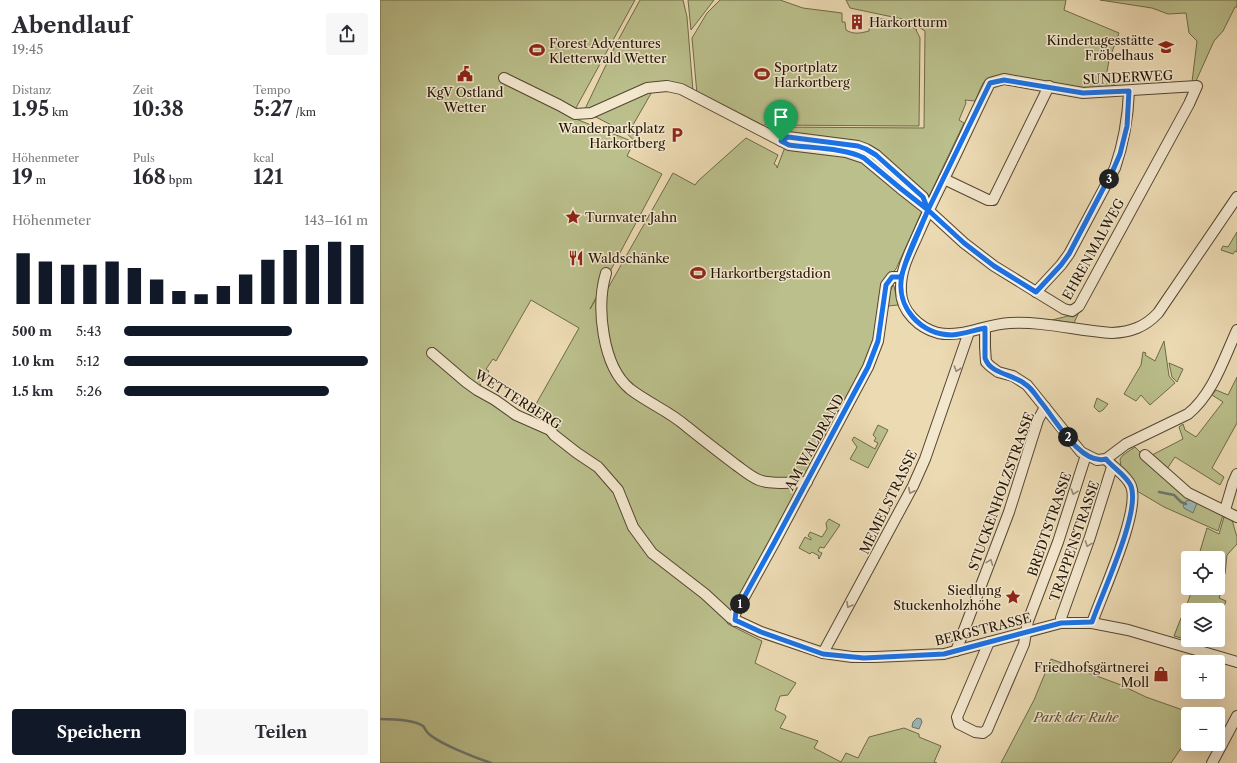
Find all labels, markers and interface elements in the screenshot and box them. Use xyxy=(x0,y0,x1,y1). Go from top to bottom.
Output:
text: Abendlauf xyxy=(12,12,130,39)
button: share xyxy=(326,13,368,55)
building icon: Harkortturm xyxy=(848,13,866,31)
place label: Harkortturm xyxy=(869,14,948,30)
place label: Kindertagesstätte Fröbelhaus xyxy=(1046,32,1154,63)
place label: Forest Adventures Kletterwald Wetter xyxy=(549,35,667,66)
school or university icon: Kindertagesstätte Fröbelhaus xyxy=(1157,38,1175,56)
text: 19:45 xyxy=(12,41,43,57)
sports icon: Forest Adventures Kletterwald Wetter xyxy=(528,41,546,59)
place label: Sportplatz Harkortberg xyxy=(774,59,850,90)
public building icon: KgV Ostland Wetter xyxy=(456,65,474,83)
sports icon: Sportplatz Harkortberg xyxy=(753,65,771,83)
street label: SUNDERWEG xyxy=(1082,67,1174,87)
text: Distanz xyxy=(12,83,51,97)
text: Zeit xyxy=(133,83,154,97)
text: Tempo xyxy=(253,83,290,97)
place label: KgV Ostland Wetter xyxy=(427,84,504,115)
text: 1.95 xyxy=(12,97,49,121)
text: 10:38 xyxy=(133,97,184,121)
text: 5:27 xyxy=(253,97,293,121)
pin xyxy=(764,100,798,141)
text: km xyxy=(49,105,69,119)
text: /km xyxy=(293,105,316,119)
icon: arrive xyxy=(770,106,792,128)
place label: Wanderparkplatz Harkortberg xyxy=(557,120,665,151)
parking icon: Wanderparkplatz Harkortberg xyxy=(668,126,686,144)
text: Höhenmeter xyxy=(12,151,79,165)
text: Puls xyxy=(133,151,155,165)
text: kcal xyxy=(253,151,274,165)
text: 19 xyxy=(12,165,33,189)
text: 168 xyxy=(133,165,166,189)
text: 121 xyxy=(253,165,283,189)
pin: 3 xyxy=(1099,169,1119,189)
text: 3 xyxy=(1106,172,1112,186)
text: m xyxy=(33,173,46,187)
text: bpm xyxy=(166,173,193,187)
street label: EHRENMALWEG xyxy=(1059,195,1128,302)
place icon: Turnvater Jahn xyxy=(564,208,582,226)
place label: Turnvater Jahn xyxy=(585,209,677,225)
text: Höhenmeter xyxy=(12,212,91,228)
text: 143–161 m xyxy=(304,212,368,228)
restaurant icon: Waldschänke xyxy=(567,249,585,267)
place label: Waldschänke xyxy=(587,250,670,266)
sports icon: Harkortbergstadion xyxy=(689,264,707,282)
place label: Harkortbergstadion xyxy=(710,265,831,281)
text: 500 m xyxy=(12,323,52,339)
text: 5:43 xyxy=(76,323,101,339)
text: 1.0 km xyxy=(12,353,54,369)
text: 5:12 xyxy=(76,353,100,369)
street label: WETTERBERG xyxy=(471,365,565,432)
one-way arrow xyxy=(953,365,961,372)
text: 1.5 km xyxy=(12,383,53,399)
text: 5:26 xyxy=(76,383,102,399)
street label: AM WALDRAND xyxy=(780,391,847,494)
street label: STUCKENHOLZSTRASSE xyxy=(965,410,1037,572)
pin: 2 xyxy=(1058,427,1078,447)
text: 2 xyxy=(1065,430,1071,444)
street label: MEMELSTRASSE xyxy=(856,447,920,557)
street label: BREDTSTRASSE xyxy=(1024,470,1074,578)
street label: TRAPPENSTRASSE xyxy=(1046,478,1102,604)
one-way arrow xyxy=(908,486,916,494)
one-way arrow xyxy=(1070,489,1079,496)
one-way arrow xyxy=(1084,541,1092,548)
map controls xyxy=(1181,551,1225,751)
button: locate xyxy=(1181,551,1225,595)
one-way arrow xyxy=(985,558,993,565)
place label: Siedlung Stuckenholzhöhe xyxy=(893,582,1001,613)
place icon: Siedlung Stuckenholzhöhe xyxy=(1004,588,1022,606)
pin: 1 xyxy=(730,594,750,614)
text: 1 xyxy=(738,597,742,611)
one-way arrow xyxy=(847,601,854,608)
button: layers xyxy=(1181,603,1225,647)
street label: BERGSTRASSE xyxy=(933,609,1033,649)
button: + xyxy=(1181,655,1225,699)
place label: Friedhofsgärtnerei Moll xyxy=(1034,659,1149,690)
shop icon: Friedhofsgärtnerei Moll xyxy=(1152,665,1170,683)
button: − xyxy=(1181,707,1225,751)
button: Speichern xyxy=(12,709,186,755)
button: Teilen xyxy=(194,709,368,755)
park label: Park der Ruhe xyxy=(1033,709,1119,725)

